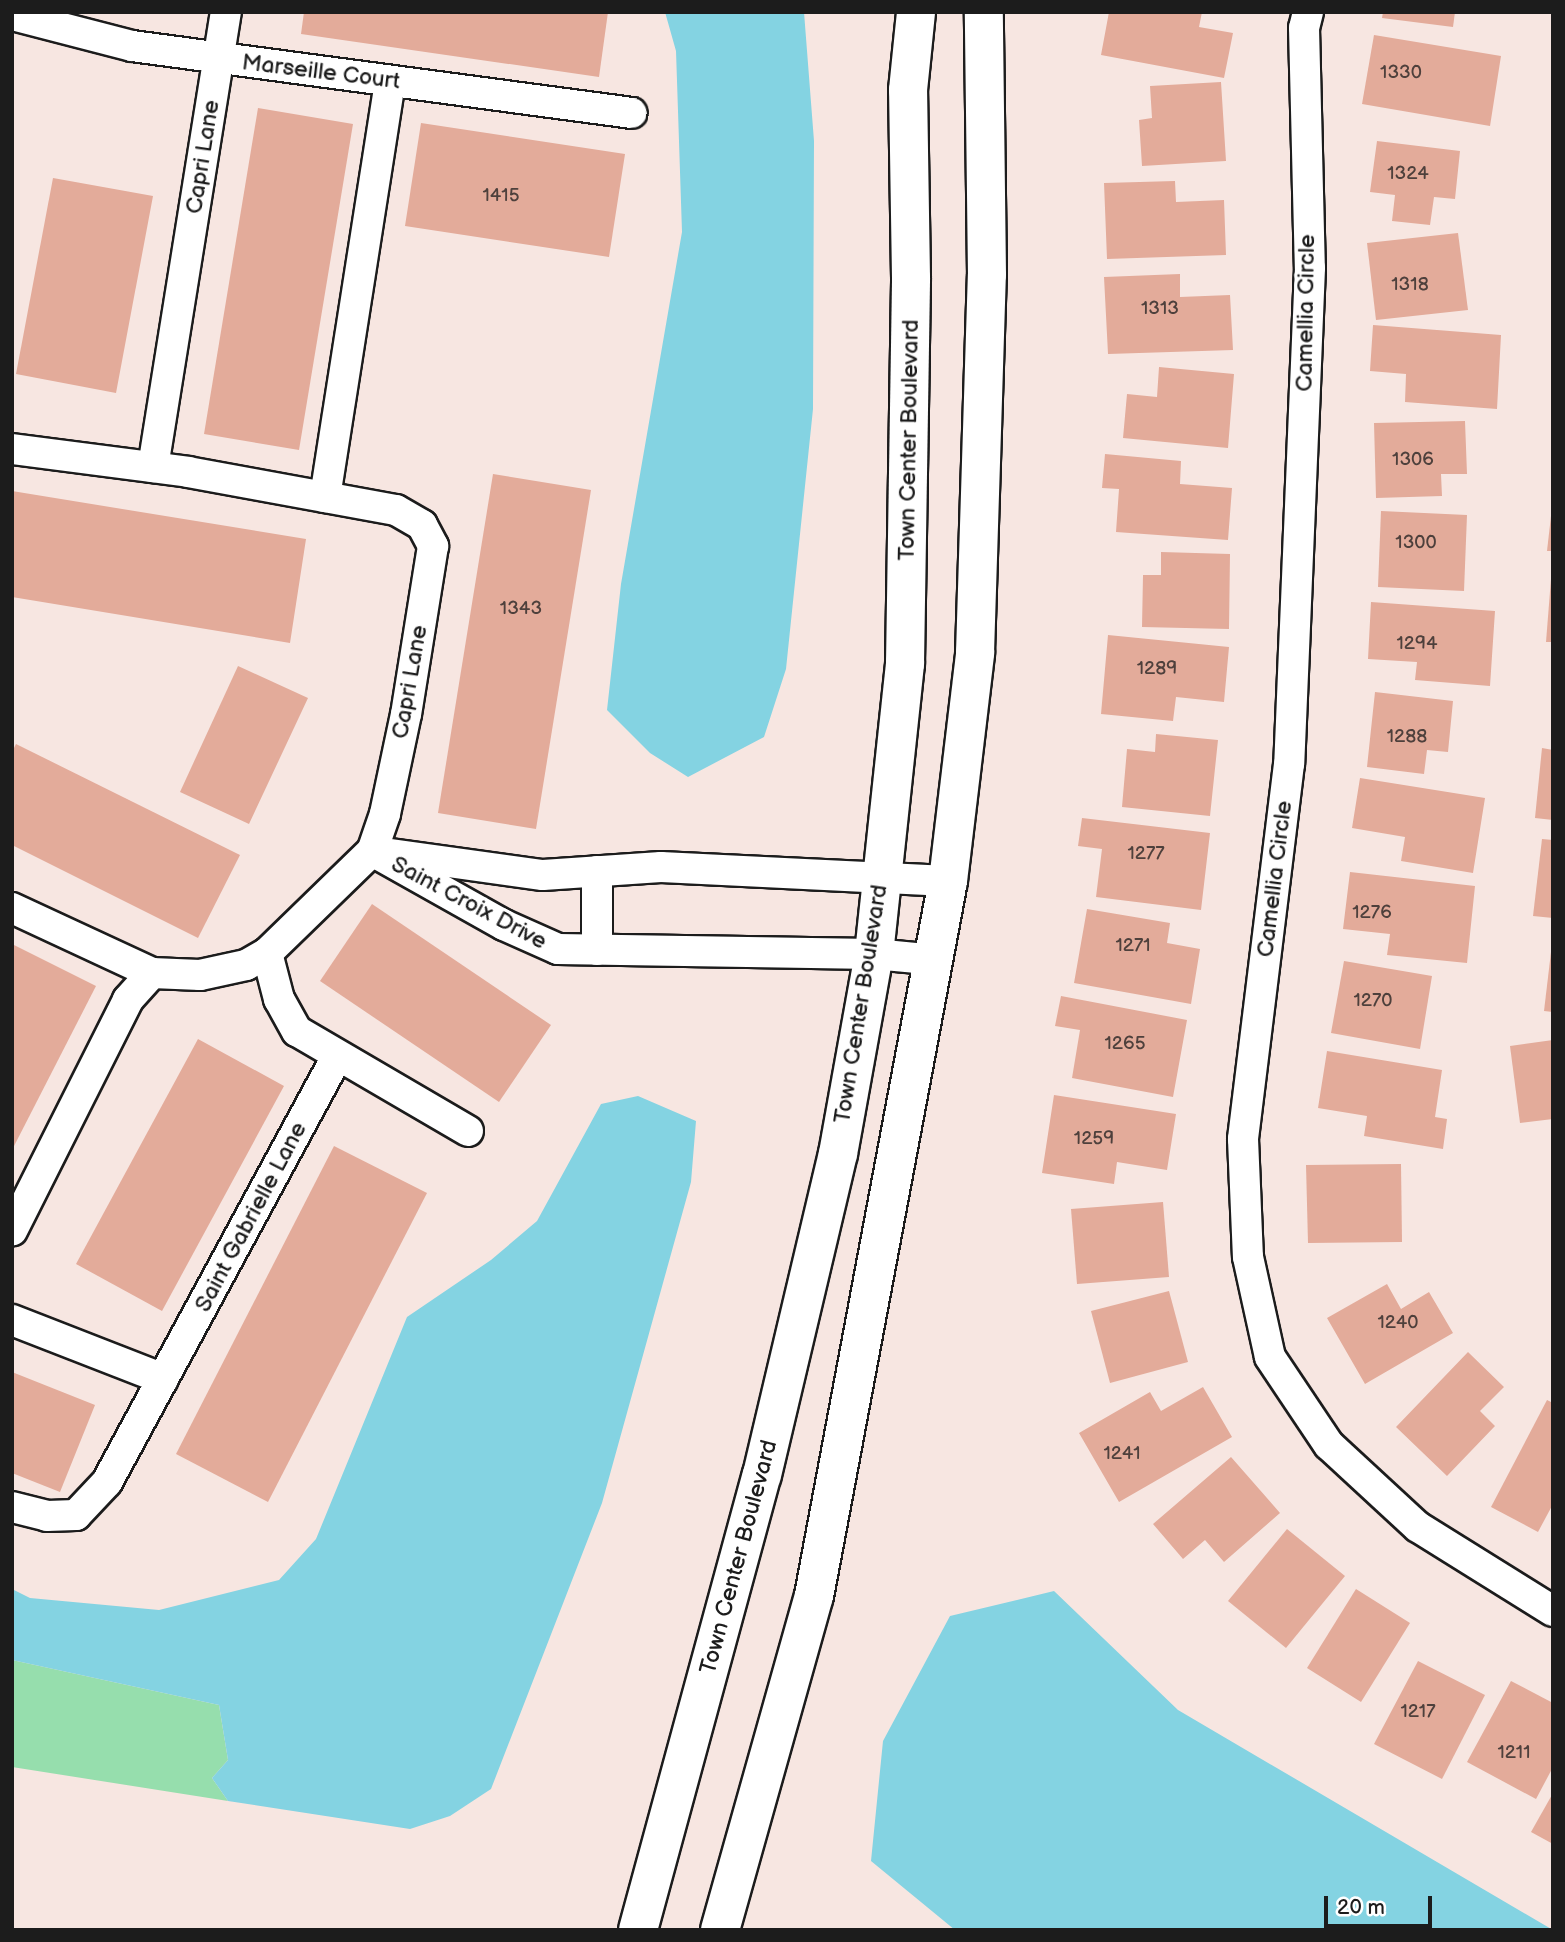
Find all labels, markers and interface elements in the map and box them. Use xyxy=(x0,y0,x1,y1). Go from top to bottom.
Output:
street label: Marseille Court xyxy=(240,49,402,95)
house number: 1330 xyxy=(1380,62,1422,84)
street label: Capri Lane xyxy=(180,98,226,216)
house number: 1324 xyxy=(1387,163,1429,185)
house number: 1415 xyxy=(482,185,520,207)
street label: Camellia Circle xyxy=(1291,234,1321,392)
house number: 1318 xyxy=(1391,274,1429,296)
house number: 1313 xyxy=(1141,298,1179,320)
street label: Town Center Boulevard xyxy=(893,319,925,561)
house number: 1306 xyxy=(1392,449,1434,471)
house number: 1300 xyxy=(1395,532,1437,554)
house number: 1343 xyxy=(500,598,542,620)
street label: Capri Lane xyxy=(386,623,434,741)
house number: 1294 xyxy=(1396,633,1438,655)
house number: 1289 xyxy=(1137,658,1177,680)
house number: 1288 xyxy=(1387,726,1427,748)
street label: Camellia Circle xyxy=(1252,799,1298,959)
house number: 1277 xyxy=(1127,843,1165,865)
street label: Saint Croix Drive xyxy=(386,850,552,956)
street label: Town Center Boulevard xyxy=(829,883,893,1125)
house number: 1276 xyxy=(1352,902,1392,924)
house number: 1271 xyxy=(1115,935,1151,957)
house number: 1270 xyxy=(1353,990,1393,1012)
house number: 1265 xyxy=(1104,1033,1146,1055)
street label: Saint Gabrielle Lane xyxy=(189,1117,313,1317)
house number: 1259 xyxy=(1074,1128,1114,1150)
house number: 1240 xyxy=(1377,1312,1419,1334)
street label: Town Center Boulevard xyxy=(694,1437,784,1677)
house number: 1241 xyxy=(1103,1443,1141,1465)
house number: 1217 xyxy=(1401,1701,1435,1723)
house number: 1211 xyxy=(1498,1742,1530,1764)
scale bar xyxy=(1327,1882,1436,1926)
text: 20 m xyxy=(1337,1895,1385,1920)

